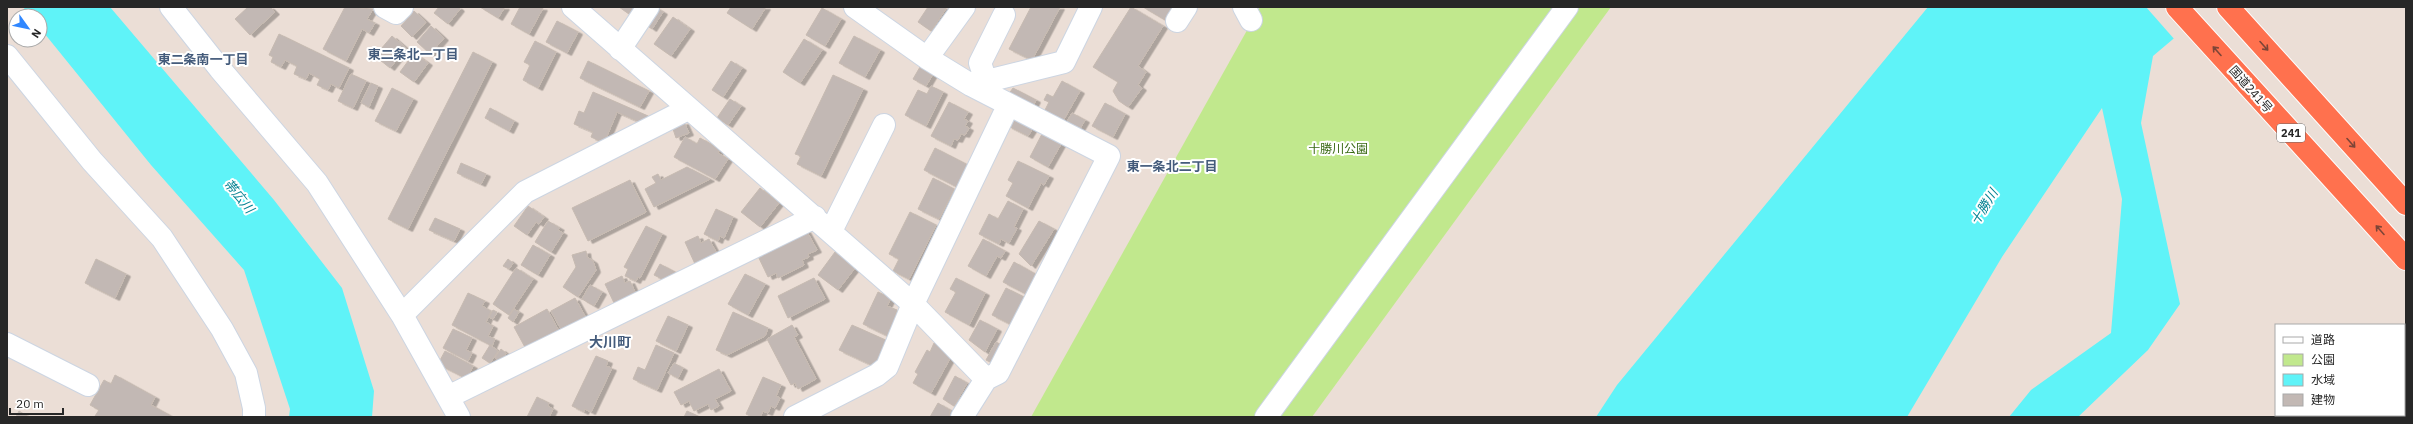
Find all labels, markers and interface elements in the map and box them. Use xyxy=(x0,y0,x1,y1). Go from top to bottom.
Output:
north arrow xyxy=(8,8,48,48)
text: N xyxy=(28,26,44,41)
one-way arrow xyxy=(2259,41,2268,52)
district label: 東二条北一丁目 xyxy=(367,46,459,63)
one-way arrow xyxy=(2212,46,2222,56)
district label: 東二条南一丁目 xyxy=(157,51,249,68)
street label: 国道241号 xyxy=(2226,63,2276,115)
road number: 241 xyxy=(2277,124,2305,142)
one-way arrow xyxy=(2346,138,2355,148)
park label: 十勝川公園 xyxy=(1308,141,1368,156)
district label: 東一条北二丁目 xyxy=(1126,158,1218,175)
water label: 帯広川 xyxy=(220,175,259,218)
water label: 十勝川 xyxy=(1966,184,2003,228)
one-way arrow xyxy=(2375,225,2384,236)
legend xyxy=(2275,324,2405,416)
text: 道路 xyxy=(2311,332,2335,347)
district label: 大川町 xyxy=(589,333,631,351)
text: 公園 xyxy=(2311,352,2335,367)
text: 水域 xyxy=(2311,372,2335,387)
scale bar xyxy=(10,390,63,416)
text: 建物 xyxy=(2311,392,2335,407)
text: 20 m xyxy=(16,396,44,411)

